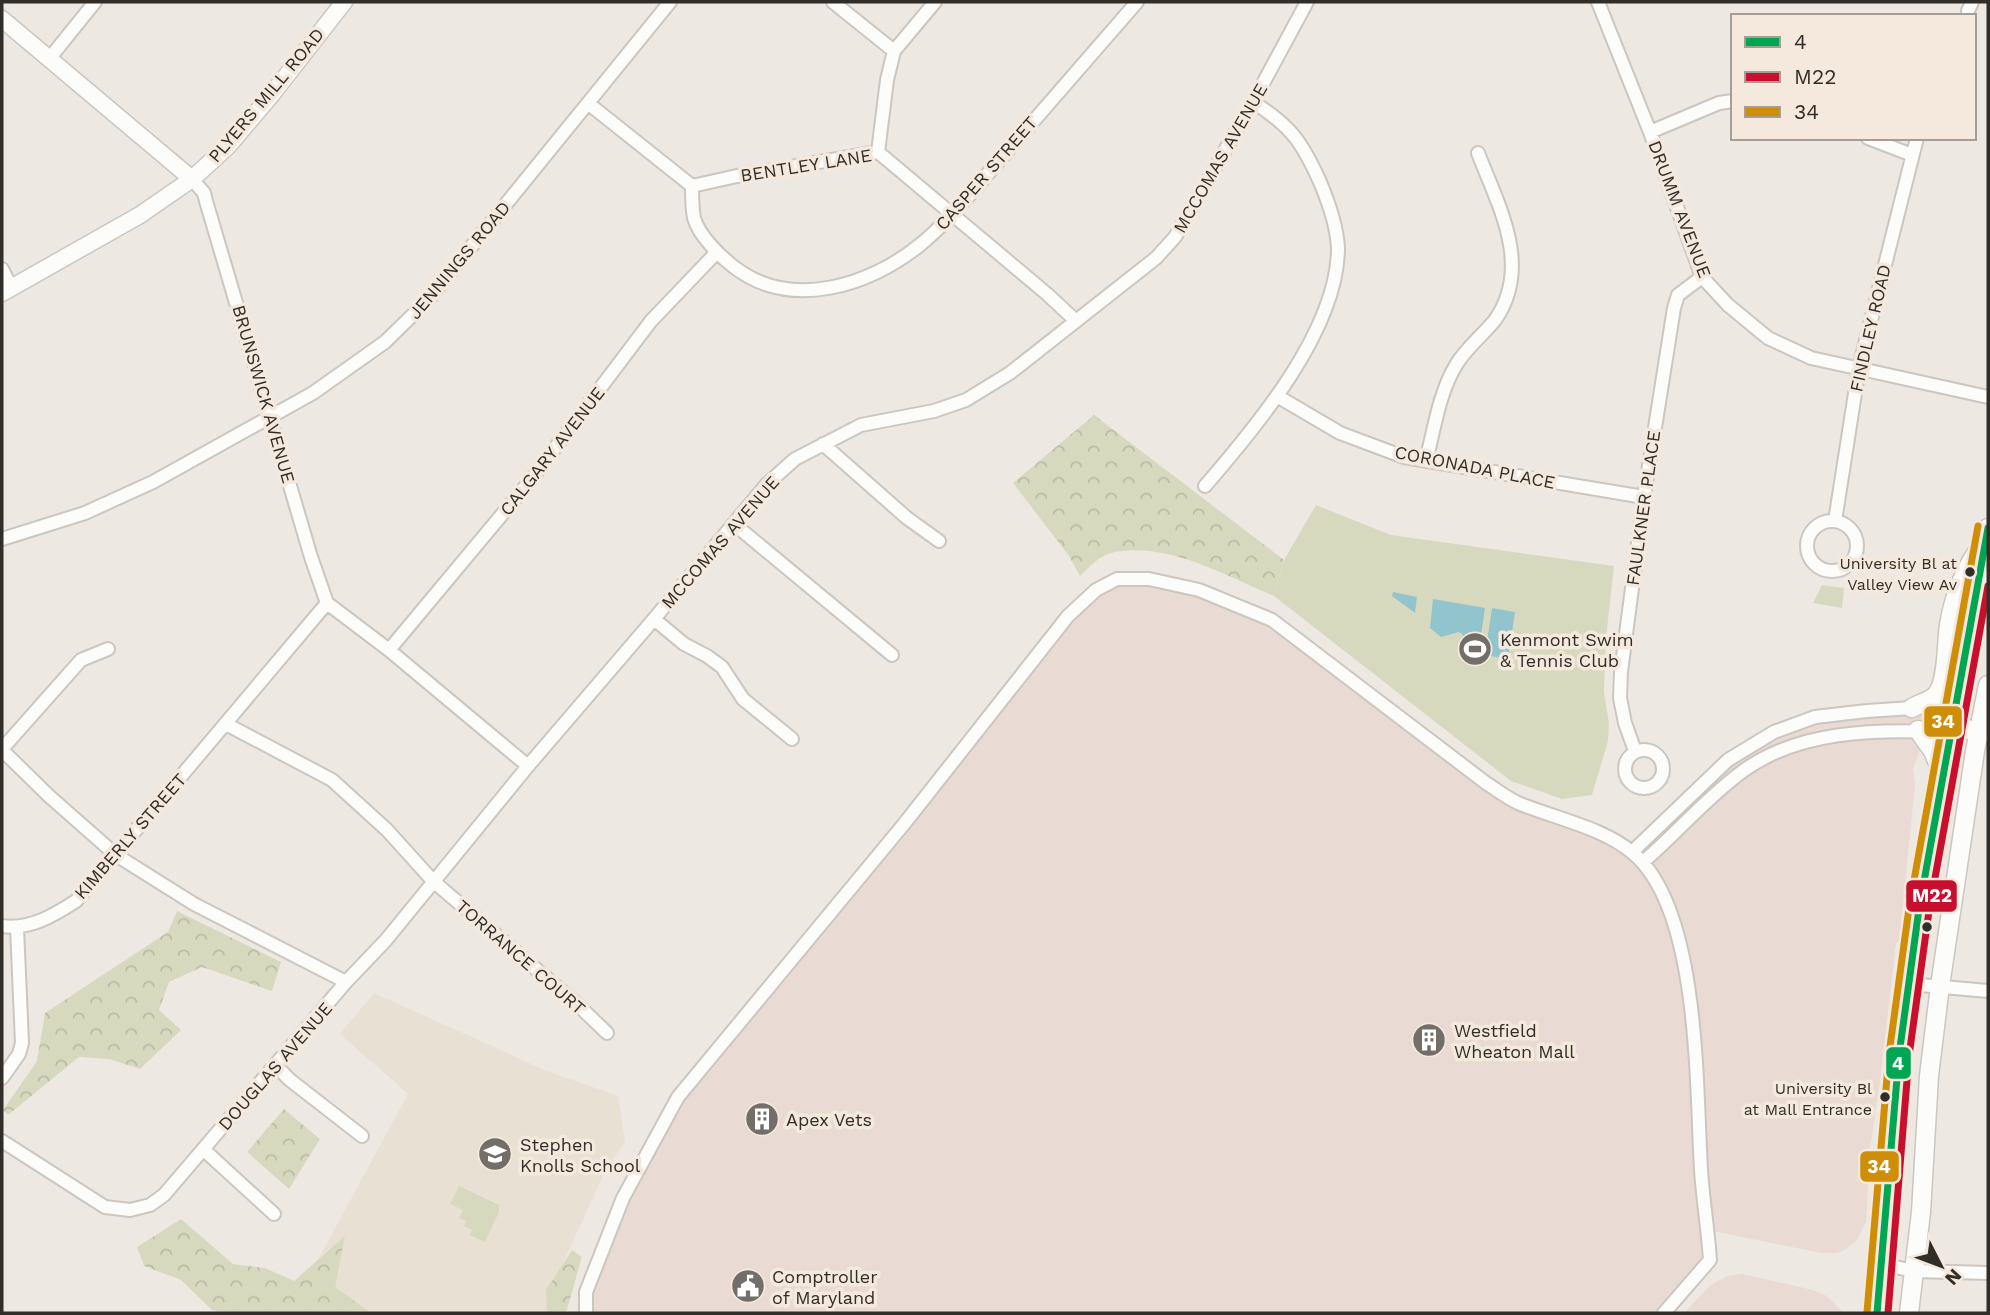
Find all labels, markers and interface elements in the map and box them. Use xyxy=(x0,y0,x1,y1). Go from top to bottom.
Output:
legend xyxy=(1731,14,1976,140)
street label: PLYERS MILL ROAD xyxy=(204,24,328,166)
text: 4 xyxy=(1794,29,1807,54)
text: M22 xyxy=(1794,64,1836,89)
street label: MCCOMAS AVENUE xyxy=(1169,80,1271,236)
text: 34 xyxy=(1794,99,1819,124)
street label: CASPER STREET xyxy=(931,112,1041,234)
street label: DRUMM AVENUE xyxy=(1644,137,1716,281)
street label: BENTLEY LANE xyxy=(739,144,873,186)
street label: JENNINGS ROAD xyxy=(404,197,514,323)
street label: FINDLEY ROAD xyxy=(1845,262,1895,394)
street label: BRUNSWICK AVENUE xyxy=(228,302,300,486)
street label: CALGARY AVENUE xyxy=(495,383,609,519)
street label: FAULKNER PLACE xyxy=(1622,429,1664,587)
street label: CORONADA PLACE xyxy=(1393,441,1557,493)
street label: MCCOMAS AVENUE xyxy=(657,471,783,613)
place label: University Bl at Valley View Av xyxy=(1839,554,1958,594)
marker: University Bl at Valley View Av xyxy=(1963,565,1977,579)
place label: Kenmont Swim & Tennis Club xyxy=(1500,629,1634,671)
sports icon: Kenmont Swim & Tennis Club xyxy=(1456,630,1494,668)
line badge: 34 xyxy=(1923,705,1963,738)
text: 34 xyxy=(1931,710,1955,733)
street label: KIMBERLY STREET xyxy=(70,769,190,903)
line badge: M22 xyxy=(1905,879,1958,913)
text: M22 xyxy=(1912,884,1952,907)
street label: TORRANCE COURT xyxy=(452,895,590,1019)
unlabelled marker xyxy=(1920,920,1934,934)
street label: DOUGLAS AVENUE xyxy=(214,998,336,1134)
place label: Westfield Wheaton Mall xyxy=(1454,1020,1575,1062)
building icon: Westfield Wheaton Mall xyxy=(1410,1021,1448,1059)
line badge: 4 xyxy=(1885,1046,1912,1080)
text: 4 xyxy=(1892,1052,1904,1075)
place label: University Bl at Mall Entrance xyxy=(1744,1079,1872,1119)
marker: University Bl at Mall Entrance xyxy=(1878,1090,1892,1104)
building icon: Apex Vets xyxy=(743,1100,781,1138)
place label: Apex Vets xyxy=(786,1109,872,1130)
place label: Stephen Knolls School xyxy=(520,1134,641,1176)
school or university icon: Stephen Knolls School xyxy=(476,1135,514,1173)
line badge: 34 xyxy=(1859,1150,1900,1183)
text: 34 xyxy=(1867,1155,1891,1178)
north arrow xyxy=(1906,1231,1976,1301)
text: N xyxy=(1940,1264,1967,1290)
place label: Comptroller of Maryland xyxy=(772,1266,878,1308)
public building icon: Comptroller of Maryland xyxy=(729,1267,767,1305)

